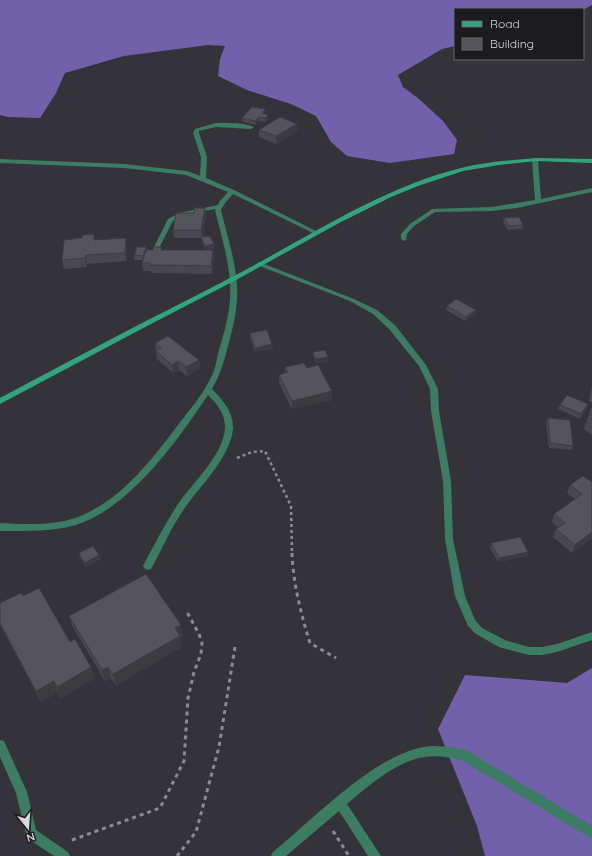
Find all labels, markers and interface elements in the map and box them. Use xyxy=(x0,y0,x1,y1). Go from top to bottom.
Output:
legend xyxy=(454,8,584,60)
text: Road xyxy=(490,16,520,31)
text: Building xyxy=(490,36,534,51)
north arrow xyxy=(8,808,48,848)
text: N xyxy=(25,830,37,845)

